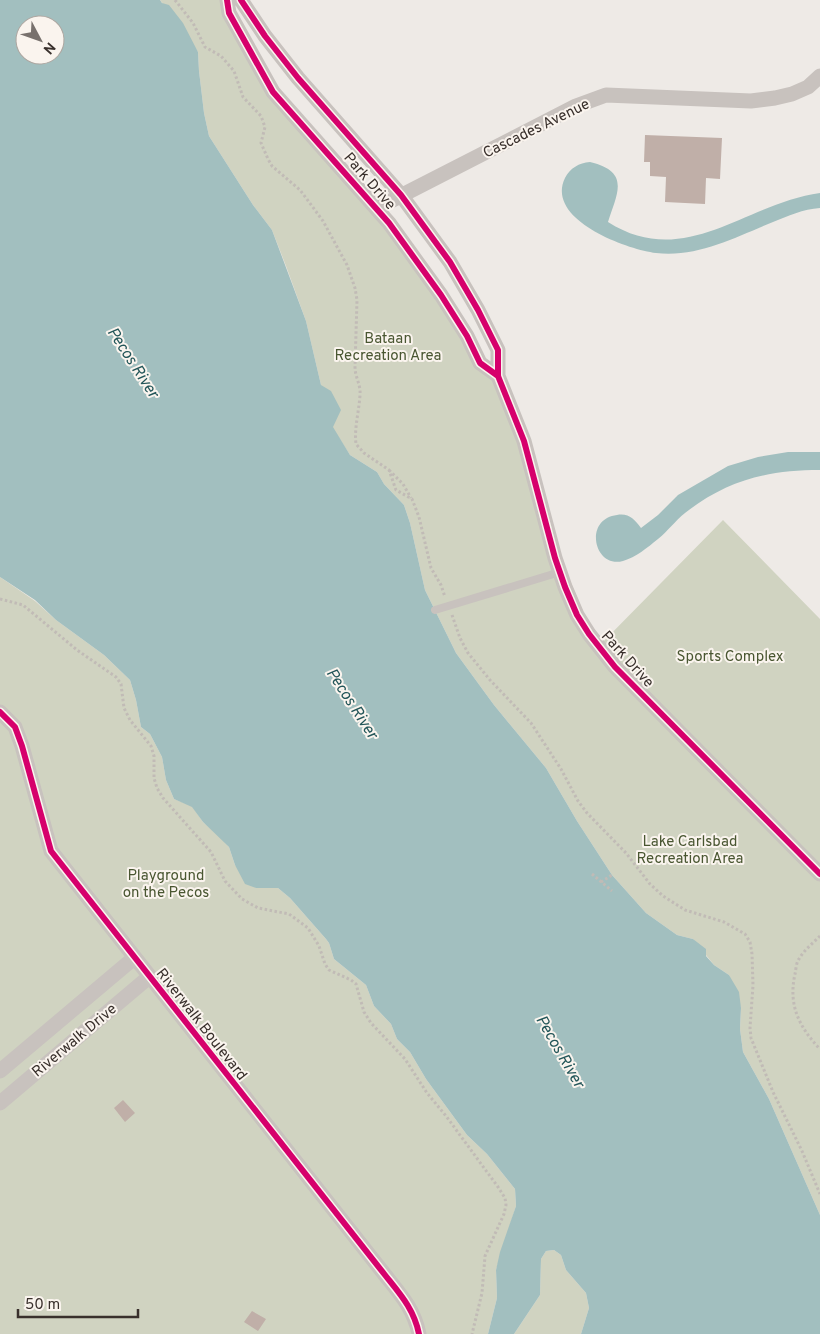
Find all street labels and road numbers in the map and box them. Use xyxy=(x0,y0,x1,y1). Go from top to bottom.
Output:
street label: Cascades Avenue xyxy=(480,95,593,163)
street label: Park Drive xyxy=(339,149,399,215)
street label: Park Drive xyxy=(596,628,657,692)
street label: Riverwalk Boulevard xyxy=(151,965,251,1085)
street label: Riverwalk Drive xyxy=(29,1000,121,1082)

